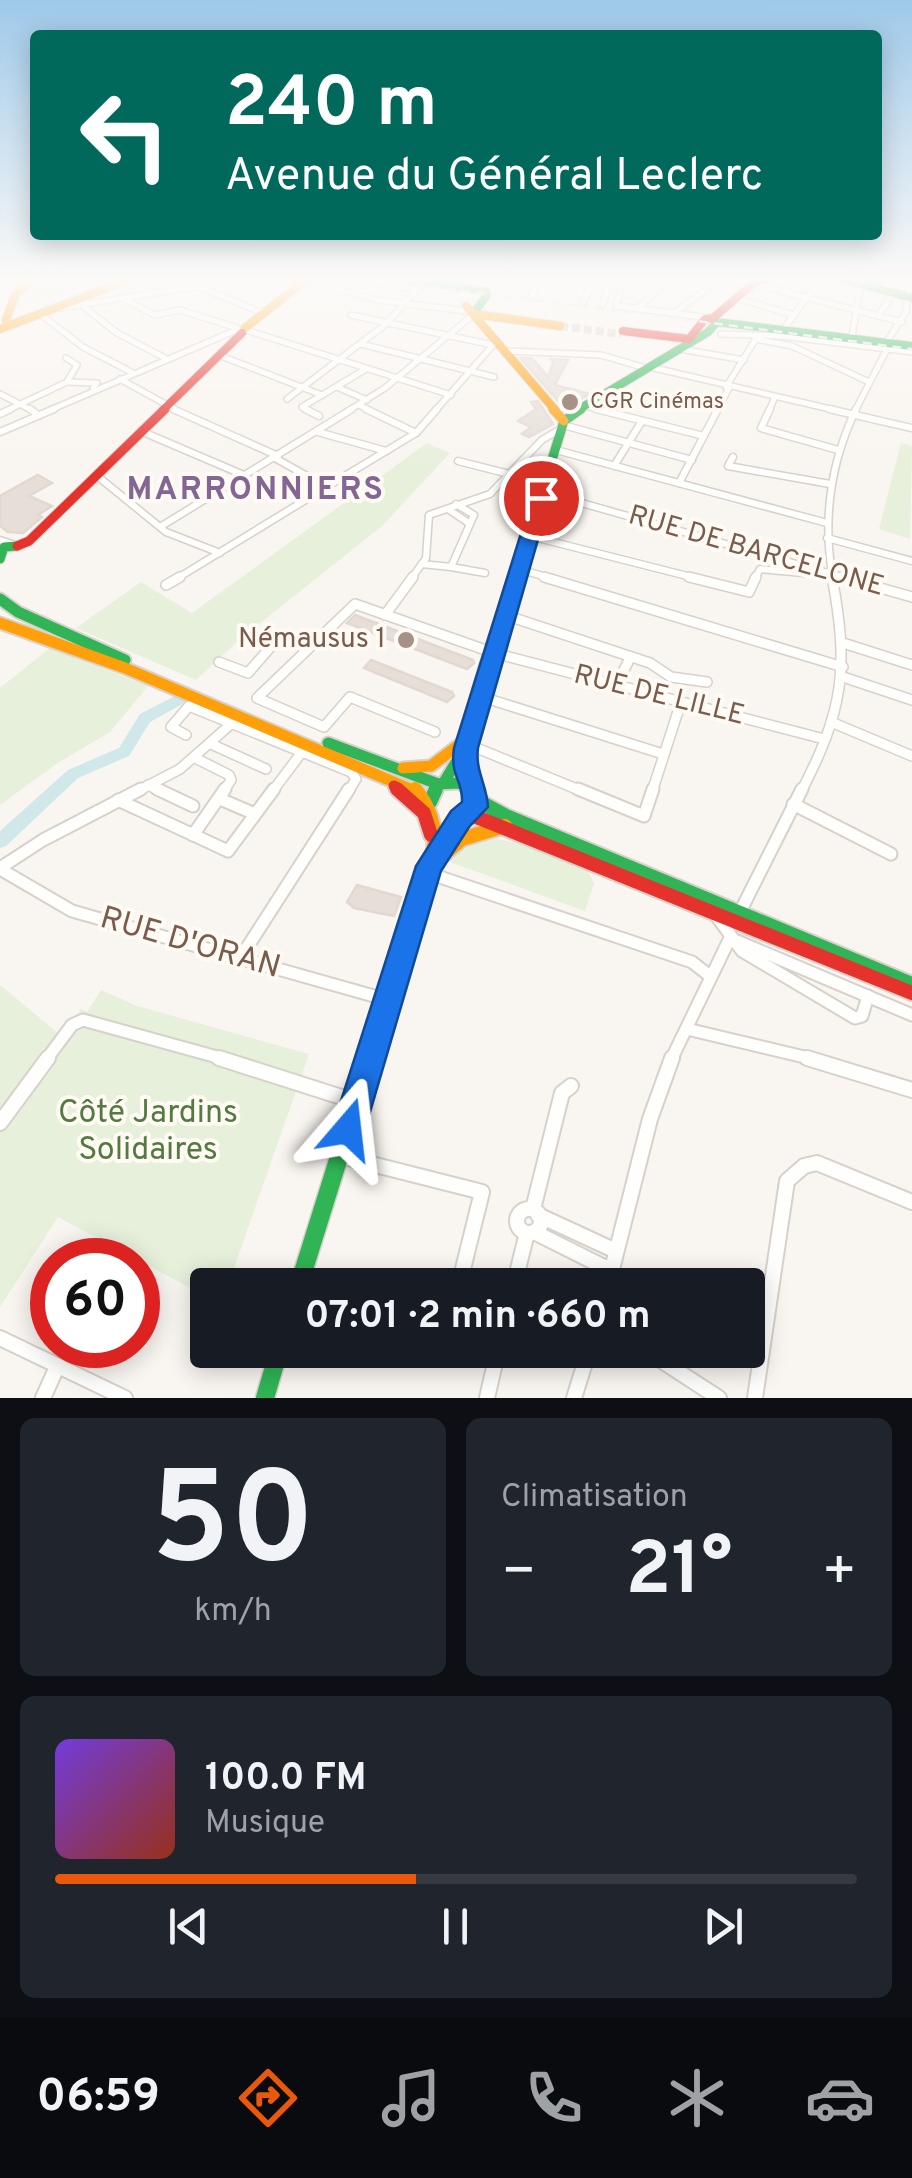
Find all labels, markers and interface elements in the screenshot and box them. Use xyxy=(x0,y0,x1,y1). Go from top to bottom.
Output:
text: 240 m xyxy=(225,62,438,151)
icon: left xyxy=(60,70,190,200)
text: Avenue du Général Leclerc xyxy=(225,149,763,206)
place label: CGR Cinémas xyxy=(590,389,724,416)
marker: CGR Cinémas xyxy=(559,391,581,413)
pin xyxy=(499,456,584,541)
district label: MARRONNIERS xyxy=(126,471,386,511)
icon: arrive xyxy=(514,471,569,526)
street label: RUE DE BARCELONE xyxy=(624,498,888,606)
place label: Némausus 1 xyxy=(238,622,386,658)
marker: Némausus 1 xyxy=(395,629,417,651)
street label: RUE DE LILLE xyxy=(570,657,748,735)
street label: RUE D'ORAN xyxy=(95,899,285,989)
position arrow xyxy=(296,1077,400,1181)
park label: Côté Jardins Solidaires xyxy=(58,1094,238,1171)
speed limit sign: 60 xyxy=(30,1238,160,1368)
text: 07:01 · 2 min · 660 m xyxy=(305,1293,650,1342)
text: 50 xyxy=(151,1444,315,1609)
text: Climatisation xyxy=(501,1478,688,1518)
text: 21° xyxy=(625,1526,733,1621)
text: − xyxy=(501,1539,536,1609)
text: + xyxy=(822,1539,857,1609)
text: km/h xyxy=(194,1592,272,1632)
text: 100.0 FM xyxy=(205,1755,367,1804)
text: Musique xyxy=(205,1804,325,1844)
icon: previous xyxy=(161,1899,216,1954)
icon: pause xyxy=(428,1899,483,1954)
icon: next xyxy=(696,1899,751,1954)
icon: directions xyxy=(233,2063,303,2133)
icon: music xyxy=(376,2063,446,2133)
icon: phone xyxy=(519,2063,589,2133)
icon: climate xyxy=(662,2063,732,2133)
icon: car xyxy=(805,2063,875,2133)
text: 06:59 xyxy=(37,2070,160,2127)

